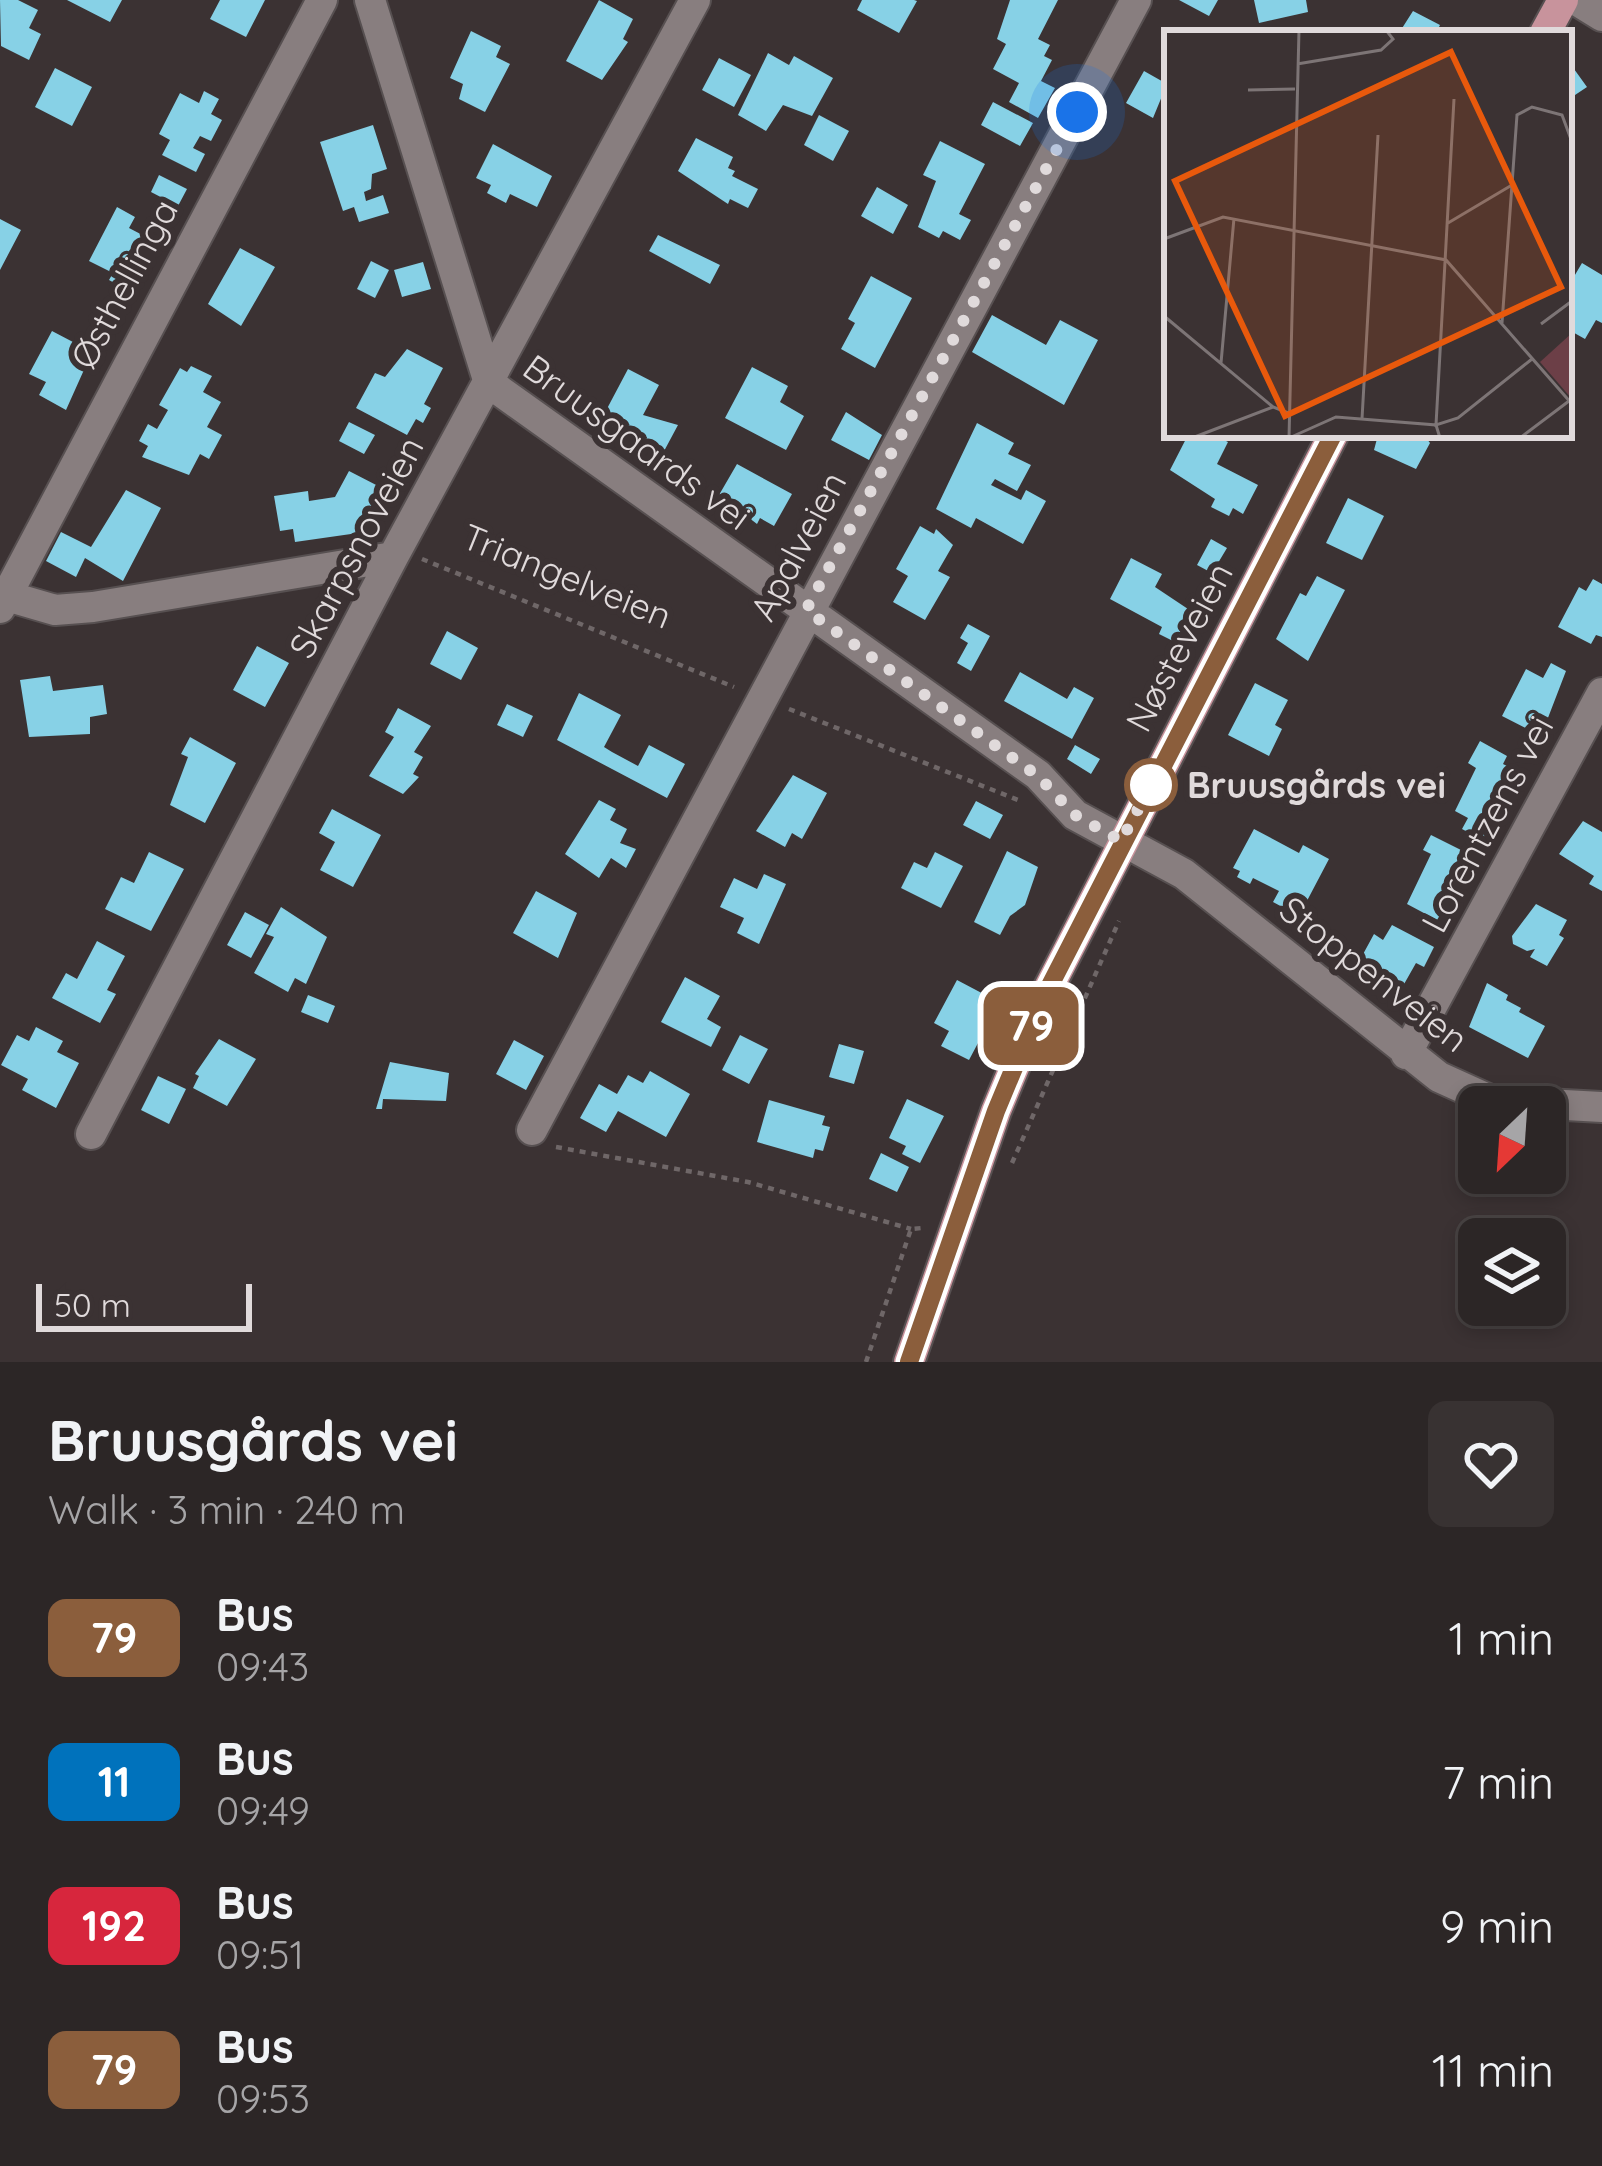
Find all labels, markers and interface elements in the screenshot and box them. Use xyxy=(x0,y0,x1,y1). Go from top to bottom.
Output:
inset map xyxy=(1164,30,1572,438)
your location xyxy=(1047,82,1107,142)
street label: Østhellinga xyxy=(60,191,187,376)
street label: Bruusgaards vei xyxy=(515,344,760,539)
street label: Skarpsnoveien xyxy=(278,428,433,665)
street label: Apalveien xyxy=(740,464,856,628)
street label: Triangelveien xyxy=(456,513,678,638)
street label: Nøsteveien xyxy=(1115,554,1242,739)
street label: Lorentzens vei xyxy=(1411,708,1563,940)
marker: Bruusgårds vei xyxy=(1126,760,1176,810)
place label: Bruusgårds vei xyxy=(1187,762,1446,807)
street label: Stoppenveien xyxy=(1271,886,1477,1061)
line badge: 79 xyxy=(977,987,1085,1065)
text: 79 xyxy=(1008,999,1054,1052)
north arrow xyxy=(1458,1086,1566,1194)
map controls xyxy=(1458,1086,1566,1326)
button: layers xyxy=(1458,1218,1566,1326)
scale bar xyxy=(36,1278,252,1331)
text: 50 m xyxy=(54,1284,131,1325)
button: heart xyxy=(1428,1401,1554,1527)
text: Bruusgårds vei xyxy=(48,1404,458,1475)
text: Walk · 3 min · 240 m xyxy=(48,1485,405,1534)
text: Bus xyxy=(216,1586,294,1642)
text: 1 min xyxy=(1448,1610,1554,1666)
text: 79 xyxy=(91,1611,137,1664)
text: 09:43 xyxy=(216,1642,309,1691)
text: Bus xyxy=(216,1730,294,1786)
text: 7 min xyxy=(1442,1754,1554,1810)
text: 11 xyxy=(98,1755,130,1808)
text: 09:49 xyxy=(216,1786,310,1835)
text: Bus xyxy=(216,1874,294,1930)
text: 9 min xyxy=(1440,1898,1554,1954)
text: 192 xyxy=(82,1899,146,1952)
text: 09:51 xyxy=(216,1930,304,1979)
text: Bus xyxy=(216,2018,294,2074)
text: 11 min xyxy=(1432,2042,1554,2098)
text: 79 xyxy=(91,2043,137,2096)
text: 09:53 xyxy=(216,2074,310,2123)

